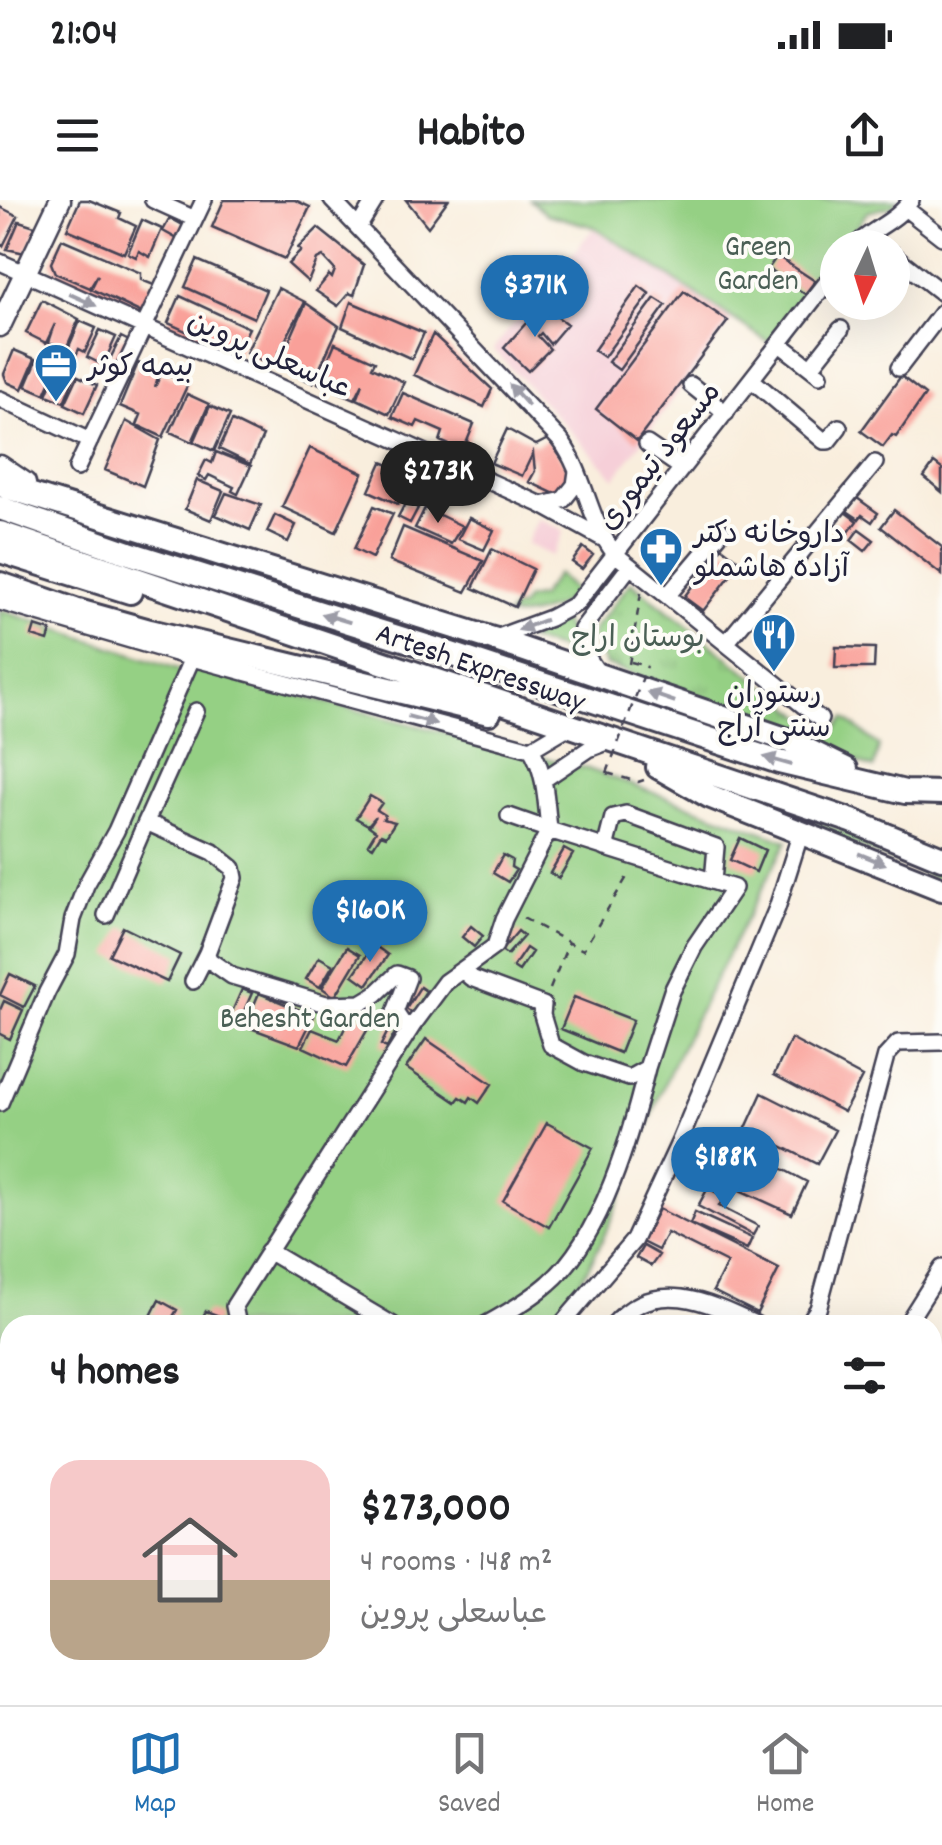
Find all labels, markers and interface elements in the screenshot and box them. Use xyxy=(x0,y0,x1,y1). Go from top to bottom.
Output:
text: 21:04 xyxy=(50,8,118,63)
text: Habito xyxy=(417,103,525,167)
icon: menu xyxy=(50,108,105,163)
icon: share xyxy=(837,108,892,163)
park label: Green Garden xyxy=(717,228,799,305)
north arrow xyxy=(820,230,910,320)
map controls xyxy=(820,230,910,320)
pin: $371K xyxy=(465,255,605,340)
text: $371K xyxy=(503,264,567,310)
one-way arrow xyxy=(68,292,98,308)
street label: عباسعلی پروین xyxy=(179,302,357,412)
office icon: بیمه کوثر xyxy=(33,342,79,403)
place label: بیمه کوثر xyxy=(85,348,194,391)
street label: مسعود تیموری xyxy=(590,374,734,542)
one-way arrow xyxy=(509,383,531,408)
pin: $273K xyxy=(368,441,508,526)
text: $273K xyxy=(402,450,474,496)
place label: داروخانه دکتر آزاده هاشملو xyxy=(691,515,851,592)
pharmacy icon: داروخانه دکتر آزاده هاشملو xyxy=(638,526,684,587)
one-way arrow xyxy=(321,609,351,624)
restaurant icon: رستوران سنتی آراج xyxy=(751,612,797,673)
street label: Artesh Expressway xyxy=(369,614,591,726)
one-way arrow xyxy=(517,617,547,633)
park label: بوستان اراج xyxy=(571,619,705,662)
place label: رستوران سنتی آراج xyxy=(717,675,831,752)
one-way arrow xyxy=(646,688,676,703)
one-way arrow xyxy=(406,712,437,728)
one-way arrow xyxy=(762,753,793,768)
one-way arrow xyxy=(857,851,887,867)
pin: $160K xyxy=(300,880,440,965)
text: $160K xyxy=(334,889,406,935)
park label: Behesht Garden xyxy=(220,1000,400,1043)
pin: $188K xyxy=(655,1127,795,1212)
text: $188K xyxy=(693,1136,757,1182)
text: 4 homes xyxy=(50,1345,180,1405)
icon: filters xyxy=(837,1348,892,1403)
text: $273,000 xyxy=(360,1481,511,1541)
icon: home xyxy=(130,1500,250,1620)
text: 4 rooms · 148 m² xyxy=(360,1541,552,1587)
text: عباسعلی پروین xyxy=(360,1593,547,1639)
tab: Map xyxy=(128,1726,183,1826)
tab: Saved xyxy=(438,1726,501,1826)
tab: Home xyxy=(756,1726,814,1826)

